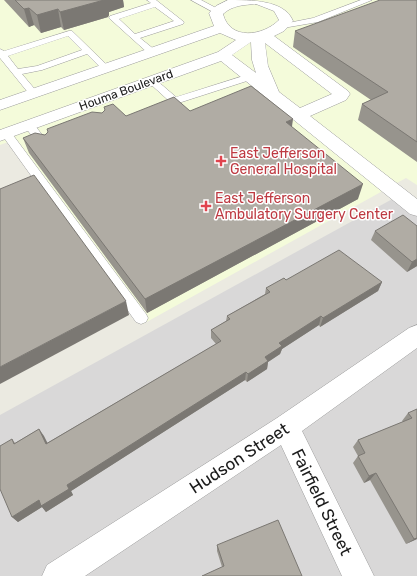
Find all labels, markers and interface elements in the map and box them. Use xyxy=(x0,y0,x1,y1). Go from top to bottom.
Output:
street label: Houma Boulevard xyxy=(77,66,175,114)
place label: East Jefferson General Hospital xyxy=(230,145,337,178)
marker: East Jefferson General Hospital xyxy=(215,155,227,167)
place label: East Jefferson Ambulatory Surgery Center xyxy=(215,190,394,223)
marker: East Jefferson Ambulatory Surgery Center xyxy=(200,200,212,212)
street label: Hudson Street xyxy=(186,418,293,498)
street label: Fairfield Street xyxy=(288,446,357,559)

